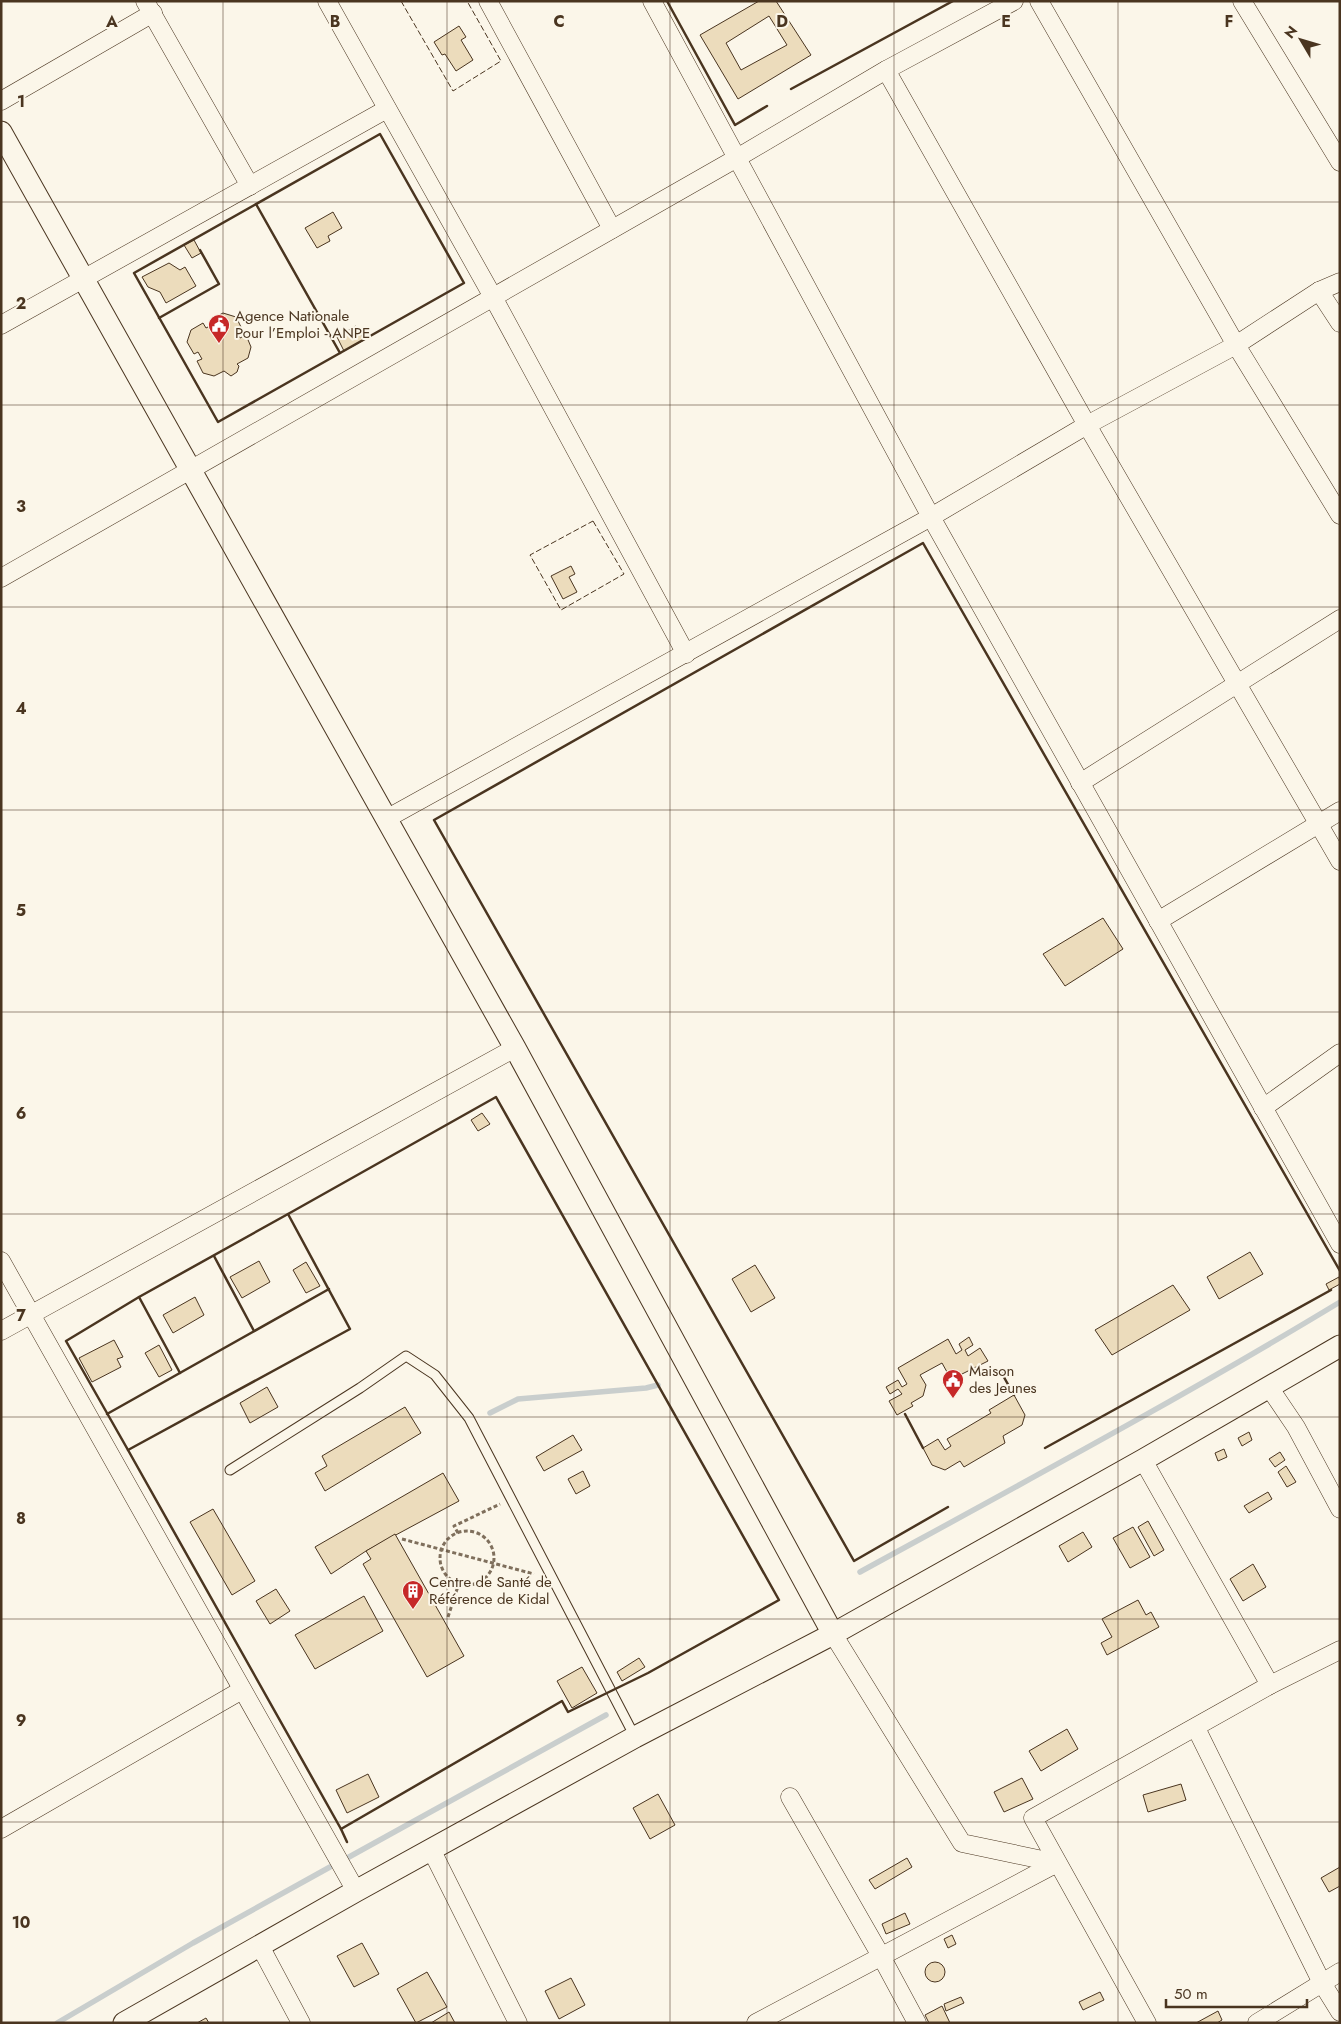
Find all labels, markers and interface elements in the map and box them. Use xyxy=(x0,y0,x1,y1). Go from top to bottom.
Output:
text: A xyxy=(105,10,118,33)
text: B xyxy=(330,10,340,33)
text: C xyxy=(553,10,565,33)
text: D xyxy=(776,10,788,33)
text: E xyxy=(1001,10,1011,33)
text: F xyxy=(1225,10,1233,33)
north arrow xyxy=(1276,15,1326,65)
text: N xyxy=(1279,21,1302,43)
text: 1 xyxy=(17,90,25,113)
text: 2 xyxy=(16,292,26,315)
place label: Agence Nationale Pour l’Emploi - ANPE xyxy=(235,305,370,344)
public building icon: Agence Nationale Pour l’Emploi - ANPE xyxy=(207,313,231,344)
text: 3 xyxy=(16,495,26,518)
text: 4 xyxy=(15,697,27,720)
text: 5 xyxy=(16,899,26,922)
text: 6 xyxy=(16,1102,26,1125)
text: 7 xyxy=(16,1304,26,1327)
place label: Maison des Jeunes xyxy=(969,1360,1037,1399)
public building icon: Maison des Jeunes xyxy=(941,1368,965,1399)
text: 8 xyxy=(16,1507,26,1530)
place label: Centre de Santé de Référence de Kidal xyxy=(429,1571,552,1610)
building icon: Centre de Santé de Référence de Kidal xyxy=(401,1579,425,1610)
text: 9 xyxy=(16,1709,26,1732)
text: 10 xyxy=(12,1911,30,1934)
scale bar xyxy=(1166,1976,1307,2008)
text: 50 m xyxy=(1174,1983,1208,2005)

